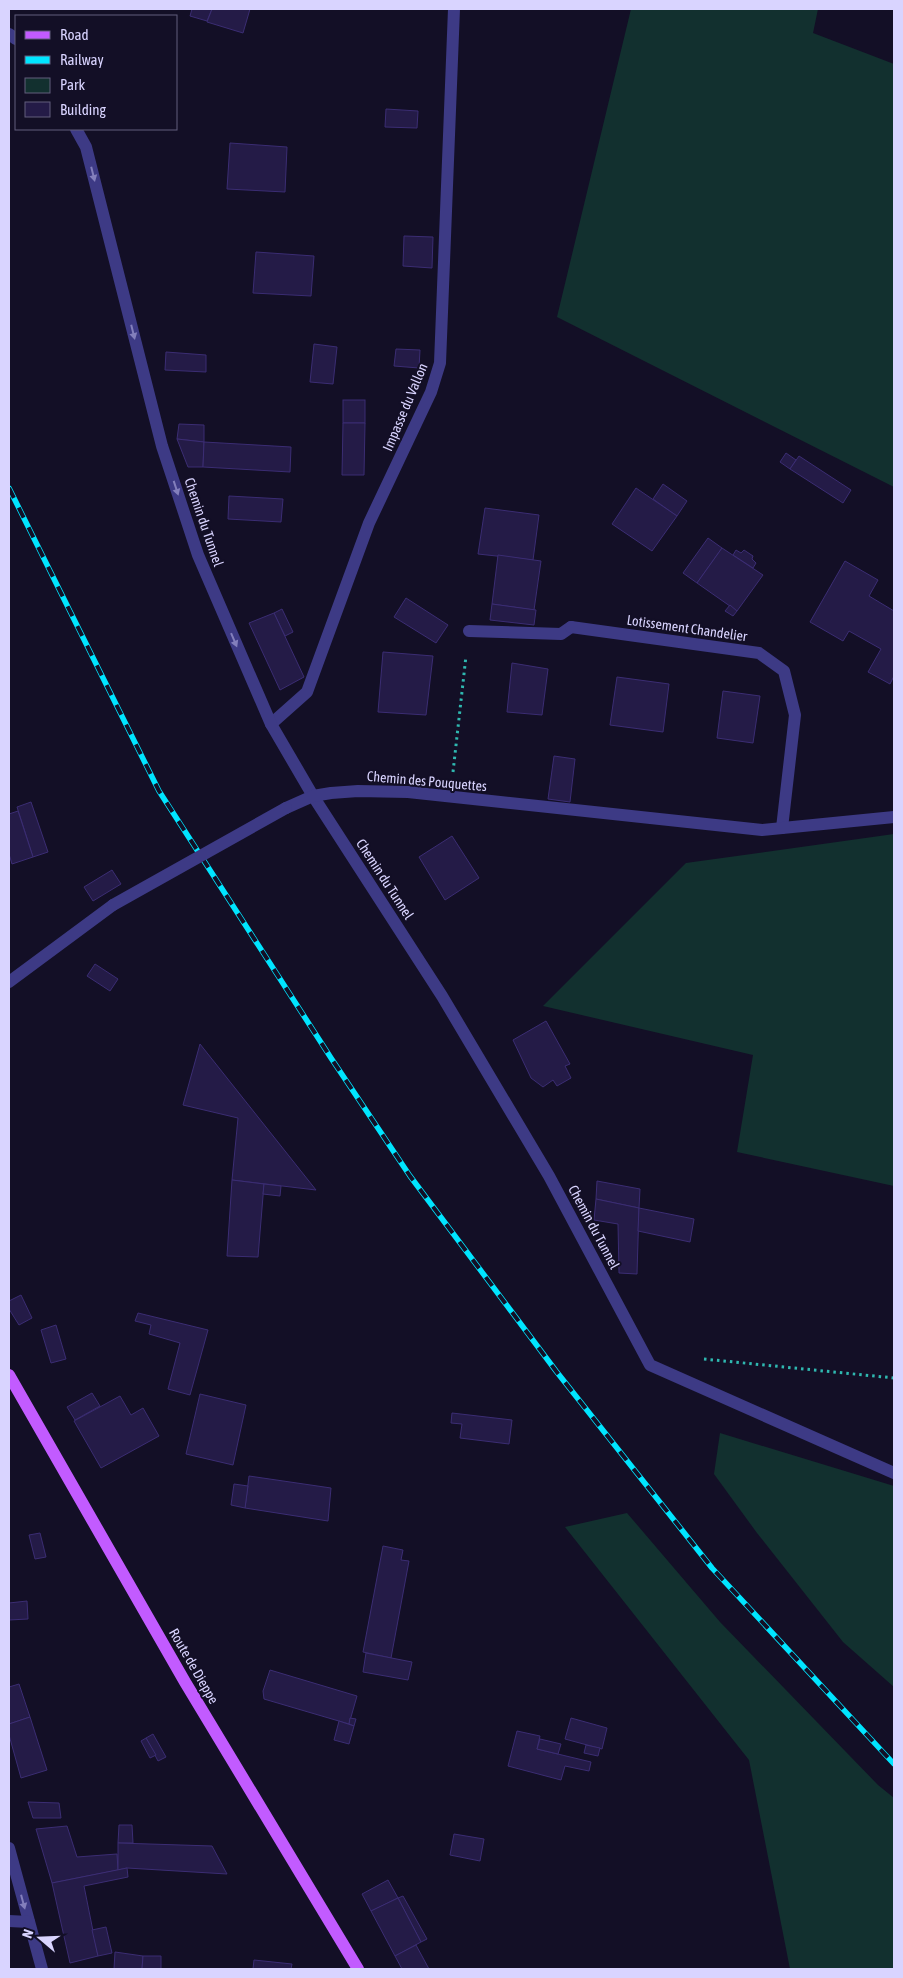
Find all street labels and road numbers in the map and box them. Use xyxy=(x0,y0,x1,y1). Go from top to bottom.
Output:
street label: Impasse du Vallon xyxy=(379,361,431,453)
street label: Chemin du Tunnel xyxy=(181,476,227,569)
street label: Lotissement Chandelier xyxy=(626,612,749,644)
street label: Chemin des Pouquettes xyxy=(366,768,488,794)
street label: Chemin du Tunnel xyxy=(353,836,417,922)
street label: Chemin du Tunnel xyxy=(565,1182,623,1272)
street label: Route de Dieppe xyxy=(166,1625,222,1707)

